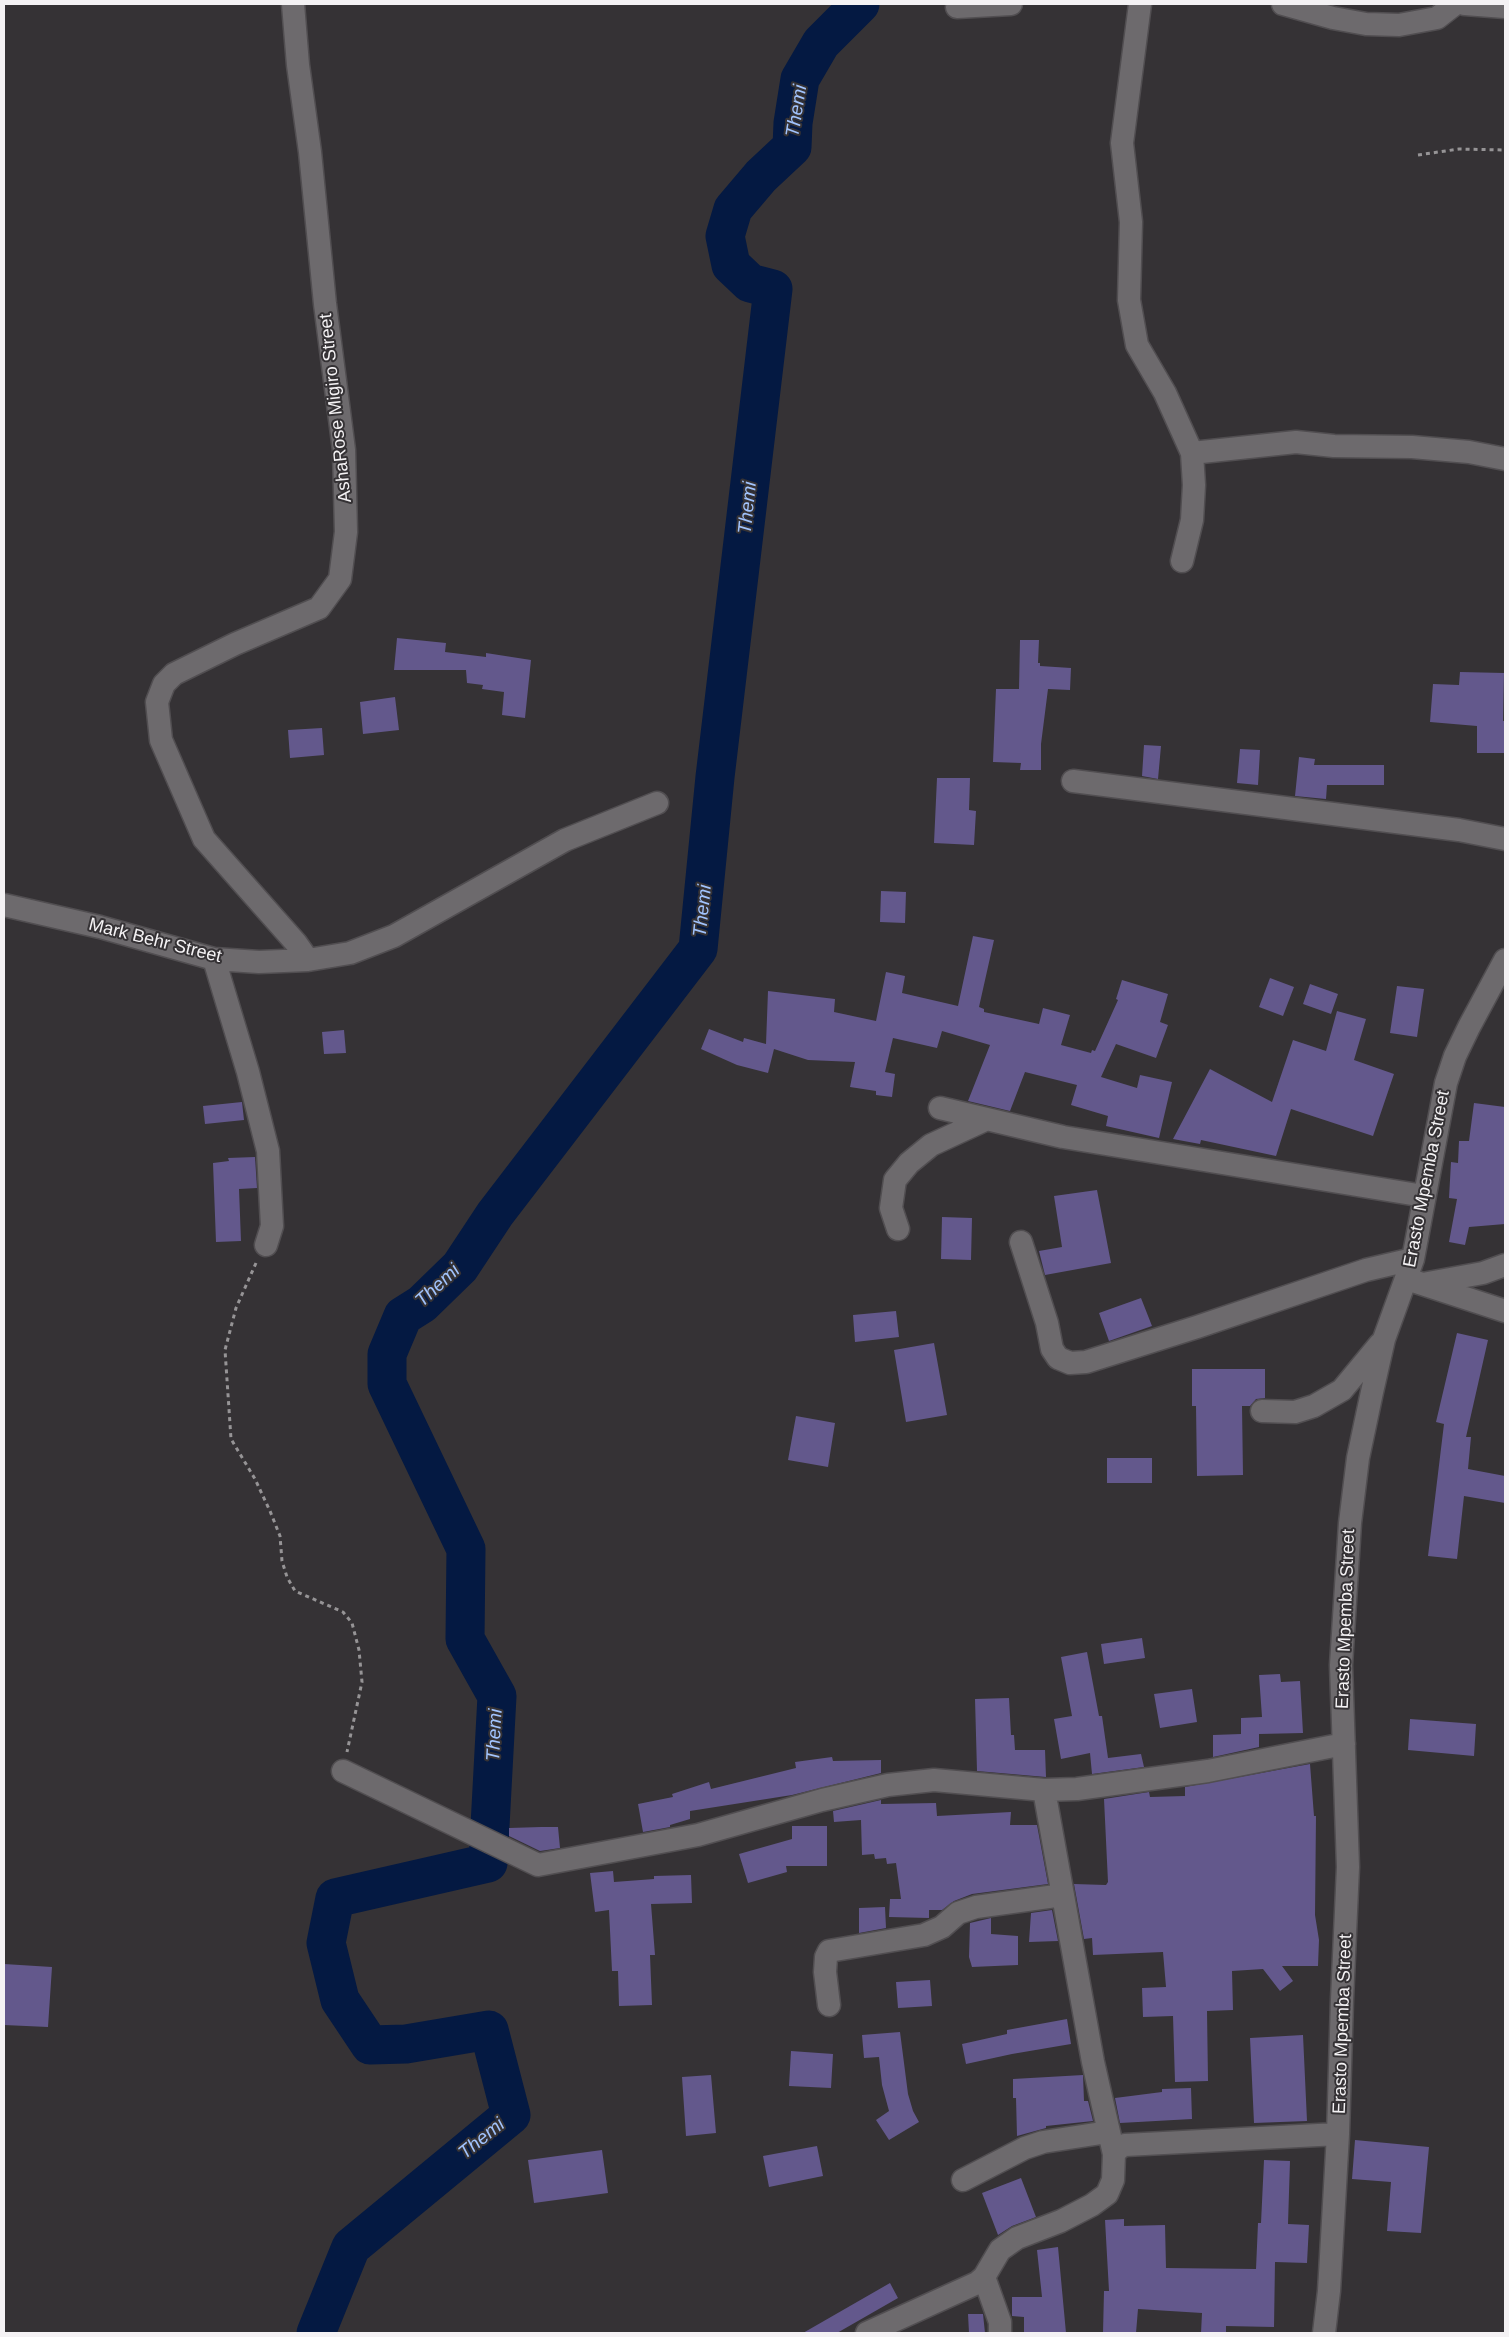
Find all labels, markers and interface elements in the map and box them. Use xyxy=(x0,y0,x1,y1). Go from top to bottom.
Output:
water label: Themi xyxy=(782,83,812,139)
street label: AshaRose Migiro Street xyxy=(315,312,357,504)
water label: Themi xyxy=(734,481,762,535)
water label: Themi xyxy=(689,884,717,938)
street label: Mark Behr Street xyxy=(86,914,224,968)
street label: Erasto Mpemba Street xyxy=(1399,1089,1455,1269)
water label: Themi xyxy=(411,1260,465,1312)
street label: Erasto Mpemba Street xyxy=(1332,1529,1360,1709)
water label: Themi xyxy=(482,1708,508,1762)
street label: Erasto Mpemba Street xyxy=(1329,1934,1357,2114)
water label: Themi xyxy=(454,2114,510,2164)

